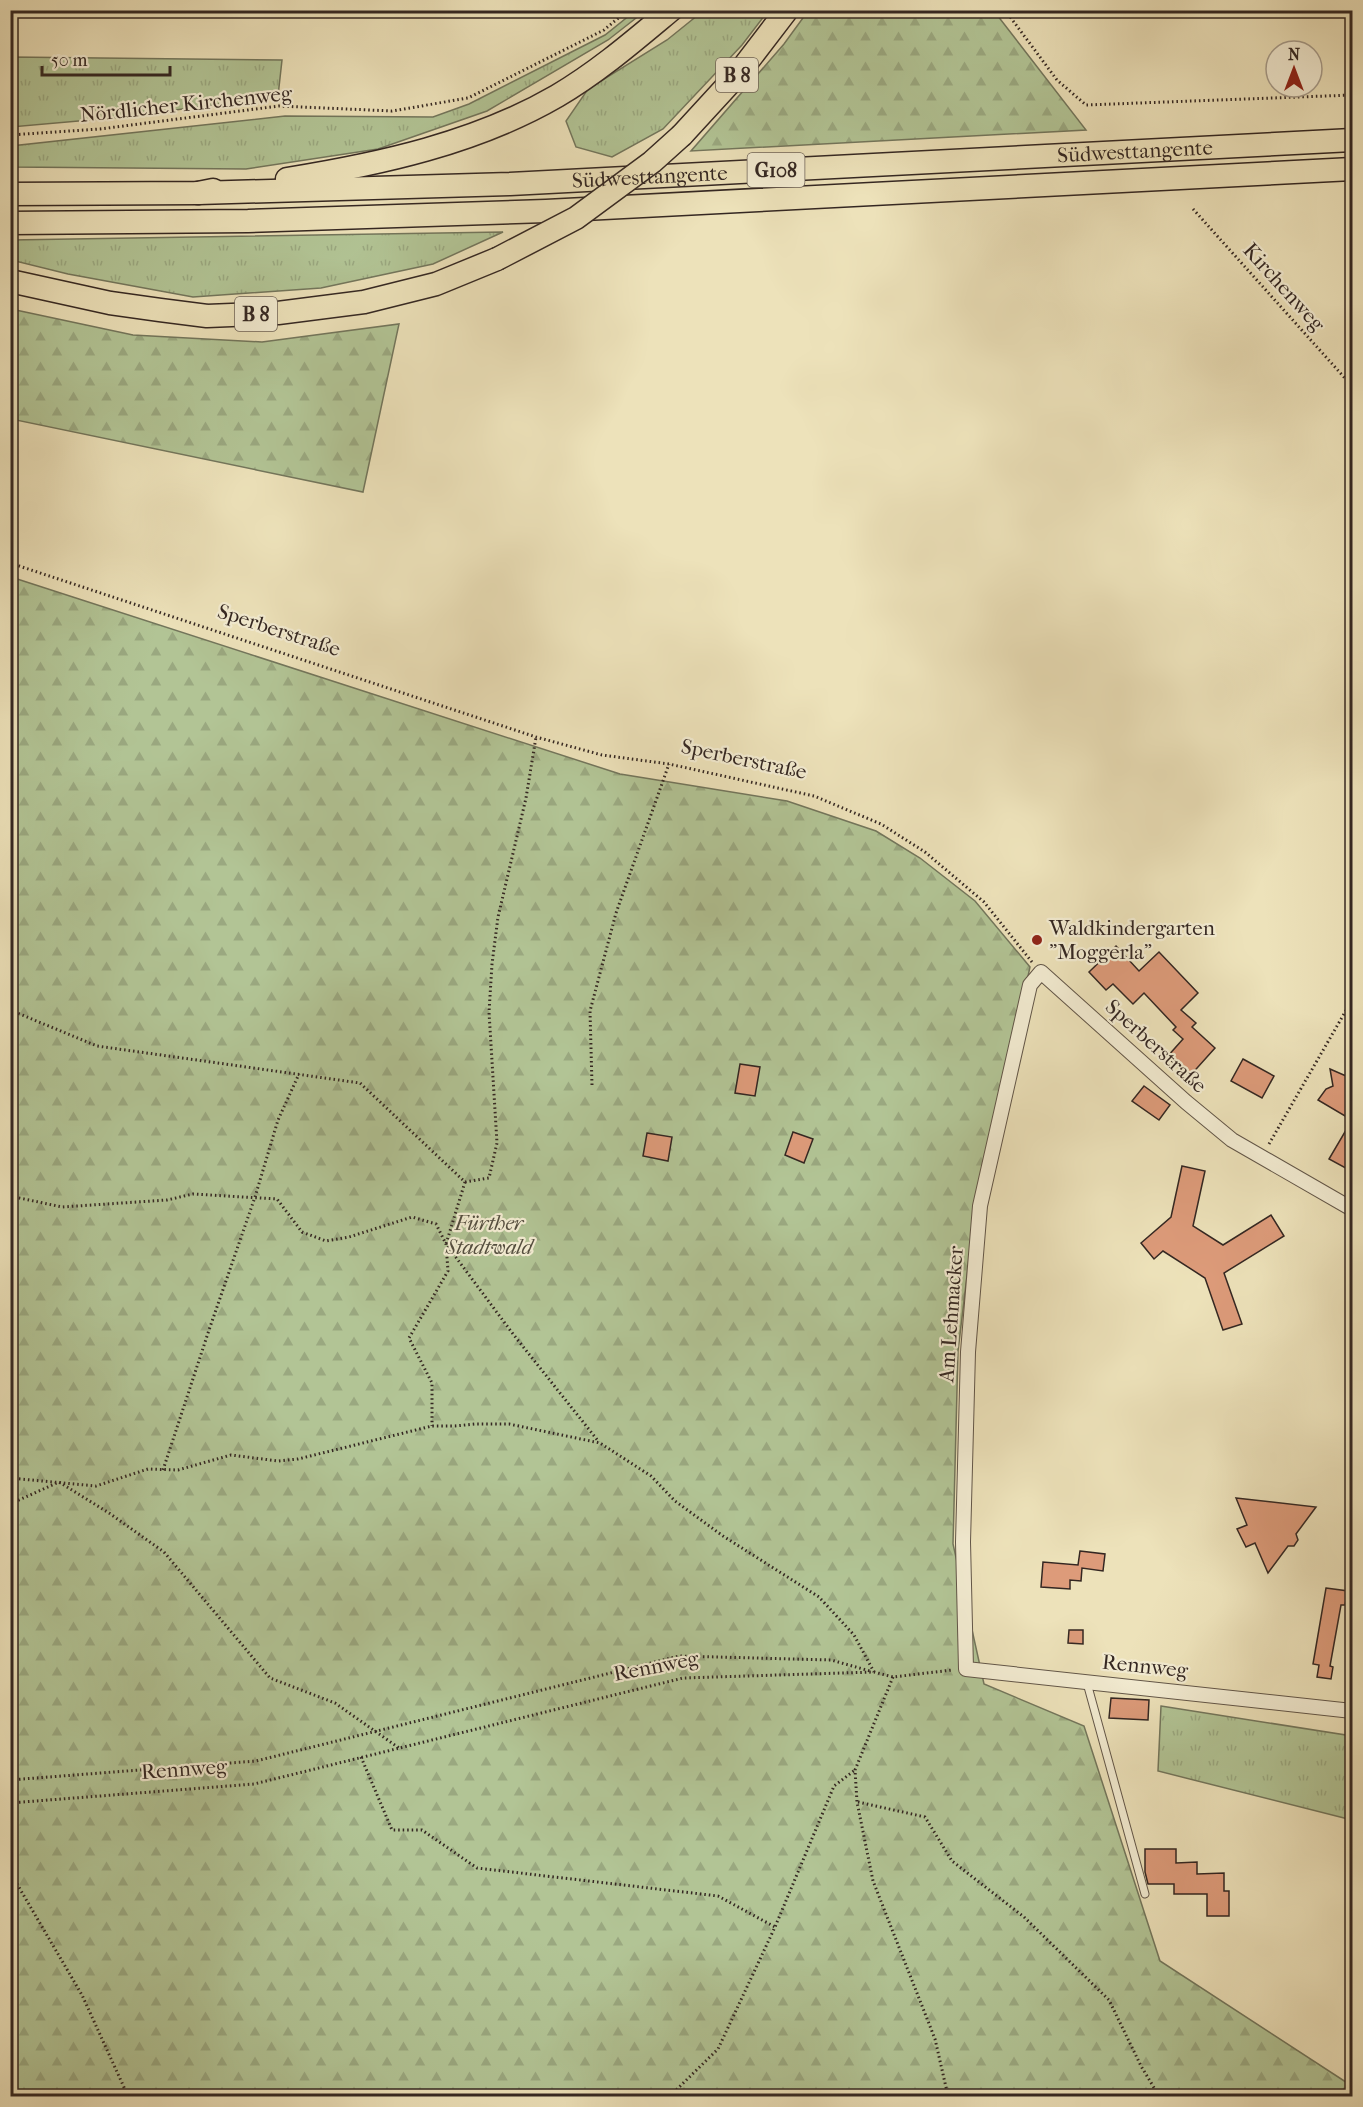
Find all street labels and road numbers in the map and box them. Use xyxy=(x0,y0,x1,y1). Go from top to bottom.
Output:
road number: B 8 xyxy=(716,58,758,92)
street label: Nördlicher Kirchenweg xyxy=(79,81,294,127)
street label: Südwesttangente xyxy=(1057,135,1213,167)
road number: G108 xyxy=(748,153,804,187)
street label: Südwesttangente xyxy=(571,161,728,193)
street label: Kirchenweg xyxy=(1238,238,1330,337)
road number: B 8 xyxy=(235,297,277,331)
street label: Sperberstraße xyxy=(215,599,343,661)
street label: Sperberstraße xyxy=(679,734,809,784)
street label: Sperberstraße xyxy=(1101,994,1211,1098)
street label: Am Lehmacker xyxy=(934,1245,968,1384)
street label: Rennweg xyxy=(611,1646,701,1686)
street label: Rennweg xyxy=(1101,1650,1190,1683)
street label: Rennweg xyxy=(140,1754,229,1784)

